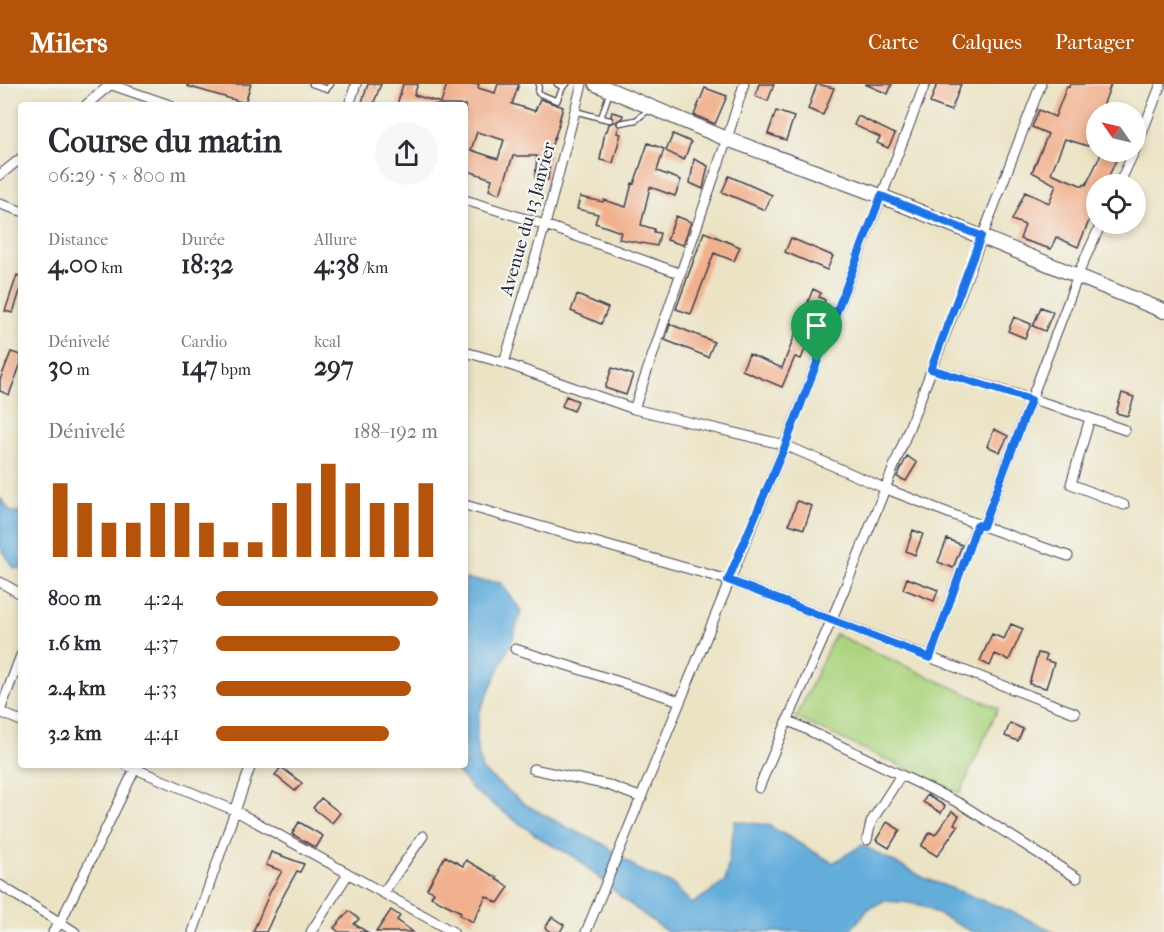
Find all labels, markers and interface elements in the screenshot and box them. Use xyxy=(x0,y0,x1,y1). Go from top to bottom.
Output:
text: Milers xyxy=(30,26,108,59)
text: Carte xyxy=(868,30,919,54)
text: Calques xyxy=(952,30,1022,54)
text: Partager xyxy=(1055,30,1134,54)
north arrow xyxy=(1086,102,1146,162)
map controls xyxy=(1086,102,1146,234)
text: Course du matin xyxy=(48,122,282,161)
button: share xyxy=(375,122,438,185)
street label: Avenue du 13 Janvier xyxy=(496,139,560,299)
text: 06:29 · 5 × 800 m xyxy=(48,164,186,187)
button: locate xyxy=(1086,174,1146,234)
text: Distance xyxy=(48,230,108,249)
text: Durée xyxy=(181,230,225,249)
text: Allure xyxy=(314,230,357,249)
text: 4.00 xyxy=(48,249,98,280)
text: 18:32 xyxy=(181,249,234,280)
text: 4:38 xyxy=(314,249,359,280)
text: km xyxy=(98,258,123,277)
text: /km xyxy=(359,258,388,277)
pin xyxy=(791,300,842,362)
icon: arrive xyxy=(800,309,833,342)
text: Dénivelé xyxy=(48,332,110,351)
text: Cardio xyxy=(181,332,227,351)
text: kcal xyxy=(314,332,341,351)
text: 30 xyxy=(48,351,73,382)
text: 147 xyxy=(181,351,217,382)
text: 297 xyxy=(314,351,354,382)
text: m xyxy=(73,360,90,379)
text: bpm xyxy=(217,360,251,379)
text: Dénivelé xyxy=(48,420,125,443)
text: 188–192 m xyxy=(353,420,438,443)
text: 800 m xyxy=(48,587,101,610)
text: 4:24 xyxy=(144,587,183,610)
text: 1.6 km xyxy=(48,632,101,655)
text: 4:37 xyxy=(144,632,179,655)
text: 2.4 km xyxy=(48,677,106,700)
text: 4:33 xyxy=(144,677,177,700)
text: 3.2 km xyxy=(48,722,102,745)
text: 4:41 xyxy=(144,722,180,745)

